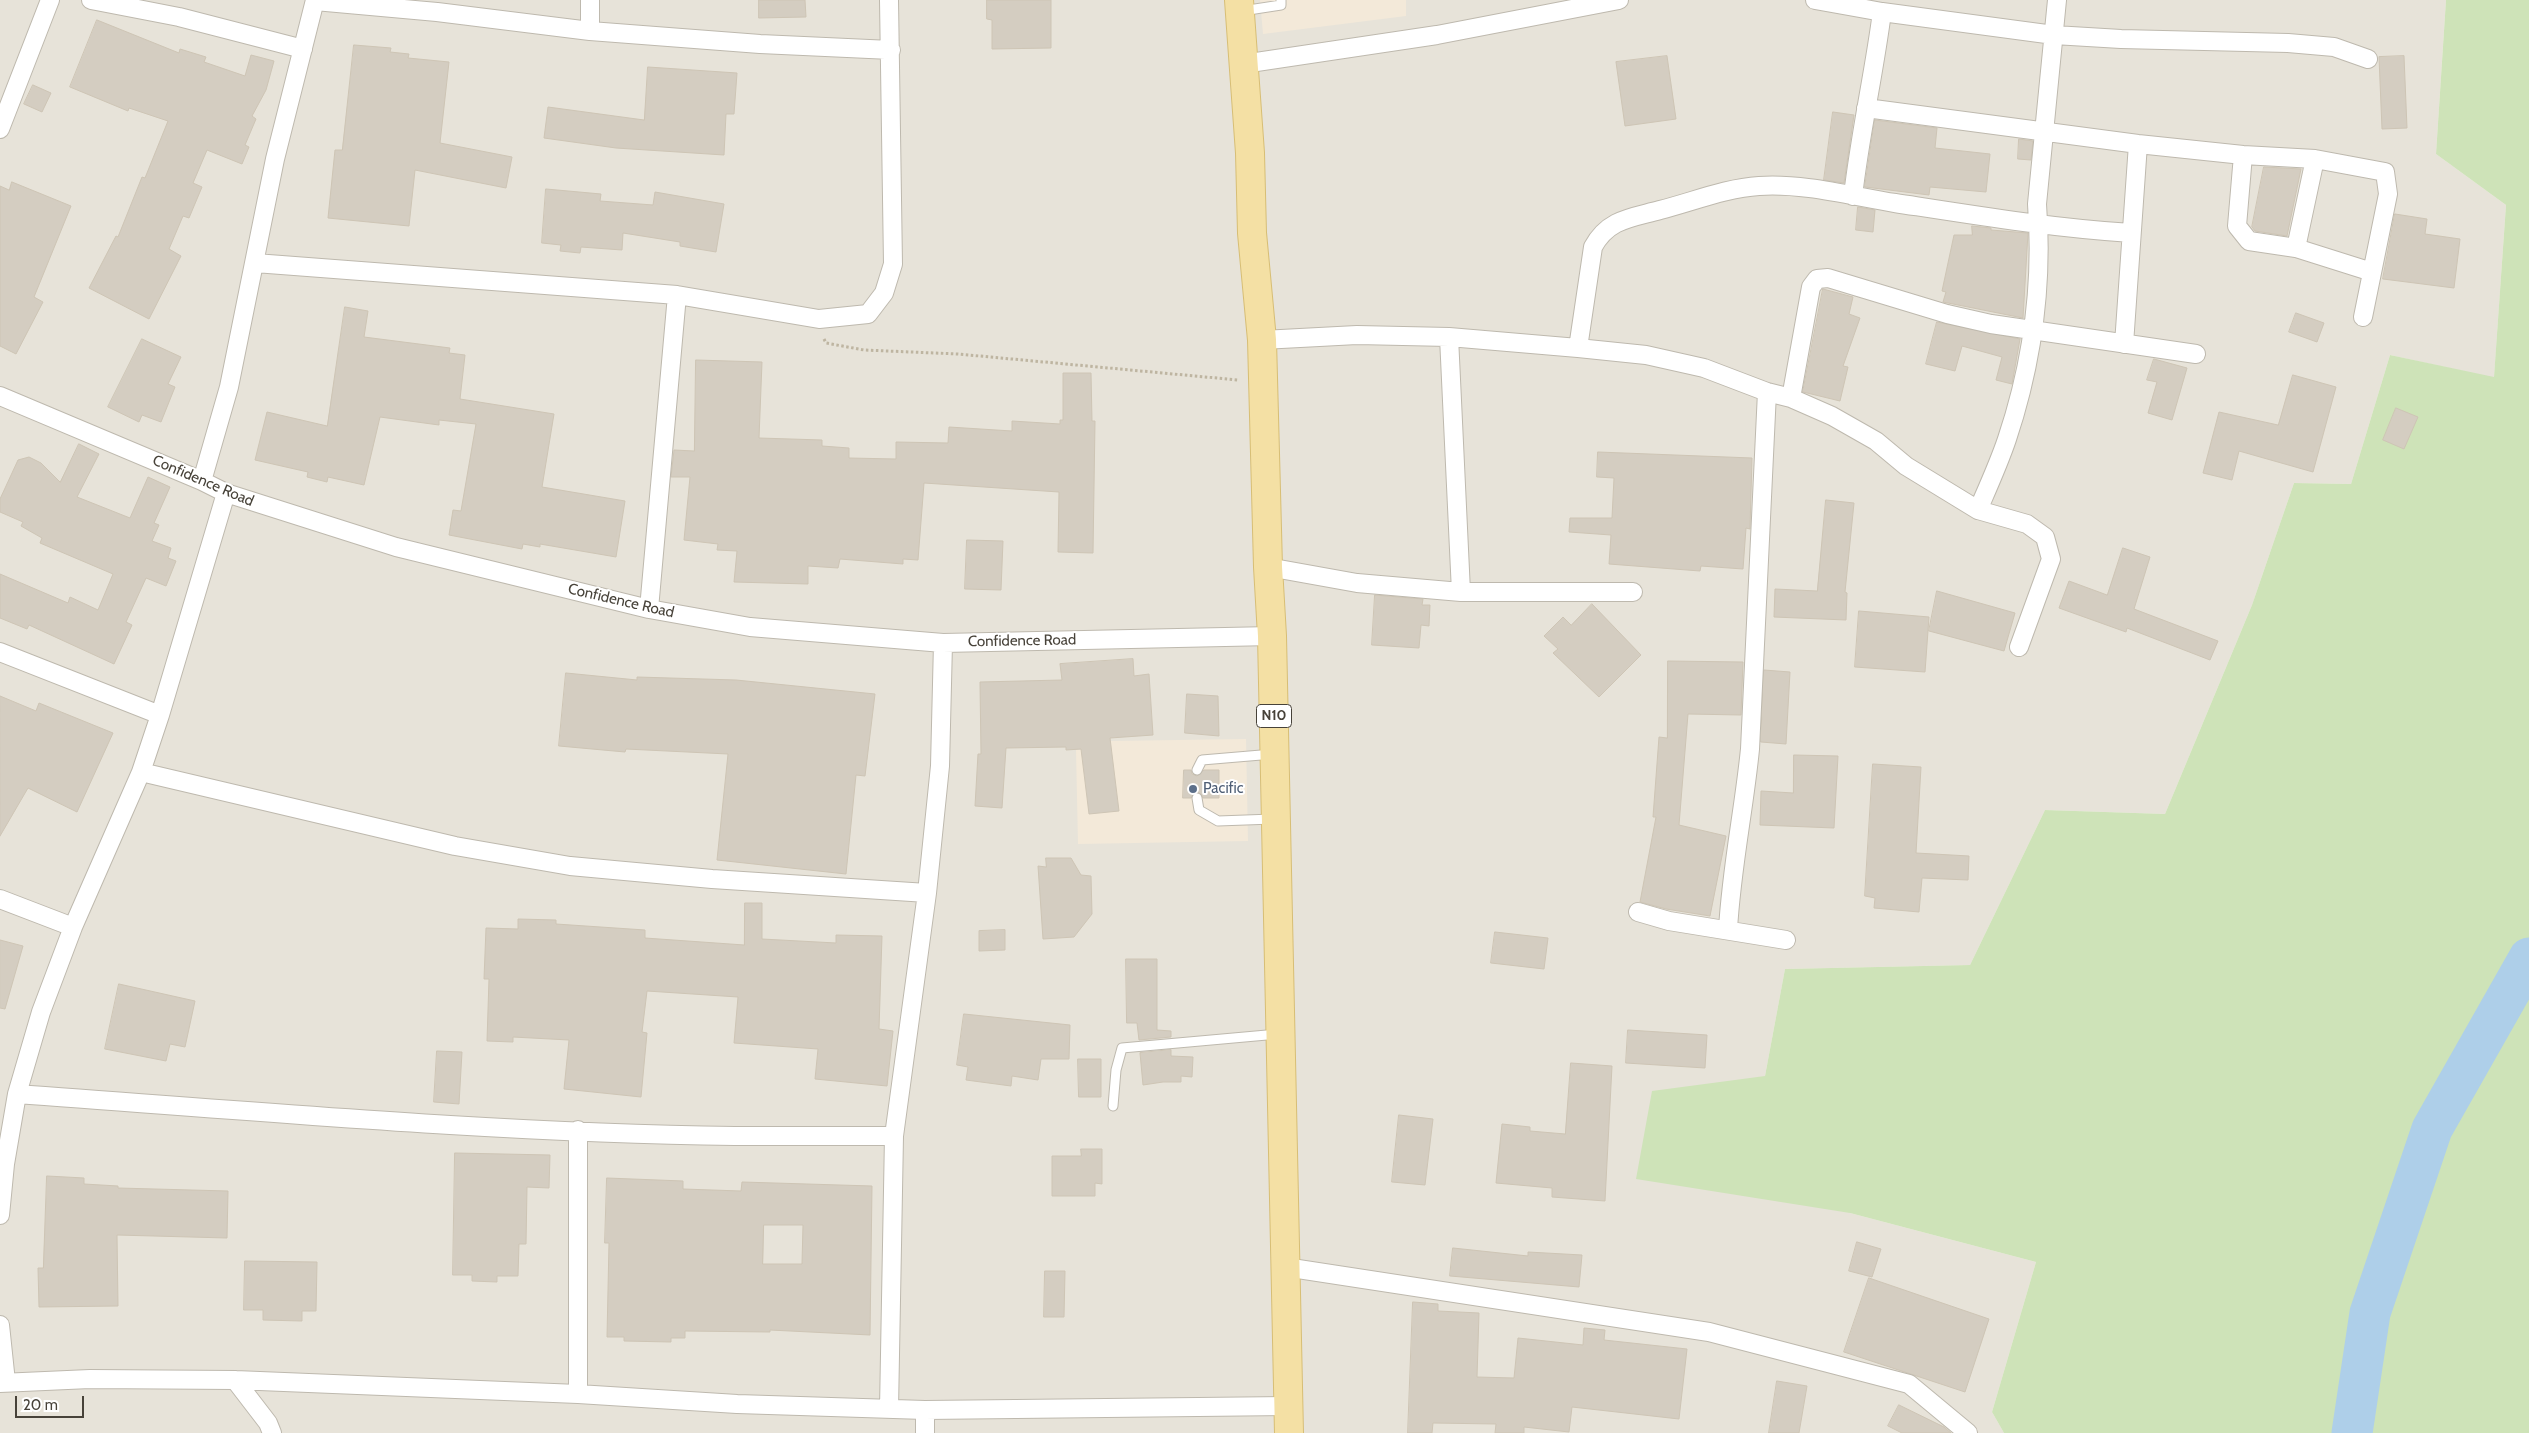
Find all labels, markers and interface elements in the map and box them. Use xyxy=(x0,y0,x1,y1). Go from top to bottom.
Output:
street label: Confidence Road xyxy=(150,452,256,510)
street label: Confidence Road xyxy=(566,580,676,622)
street label: Confidence Road xyxy=(968,631,1076,651)
road number: N10 xyxy=(1256,704,1292,728)
place label: Pacific xyxy=(1203,780,1244,798)
marker: Pacific xyxy=(1187,783,1199,795)
scale bar xyxy=(18,1386,86,1418)
text: 20 m xyxy=(23,1396,58,1414)

